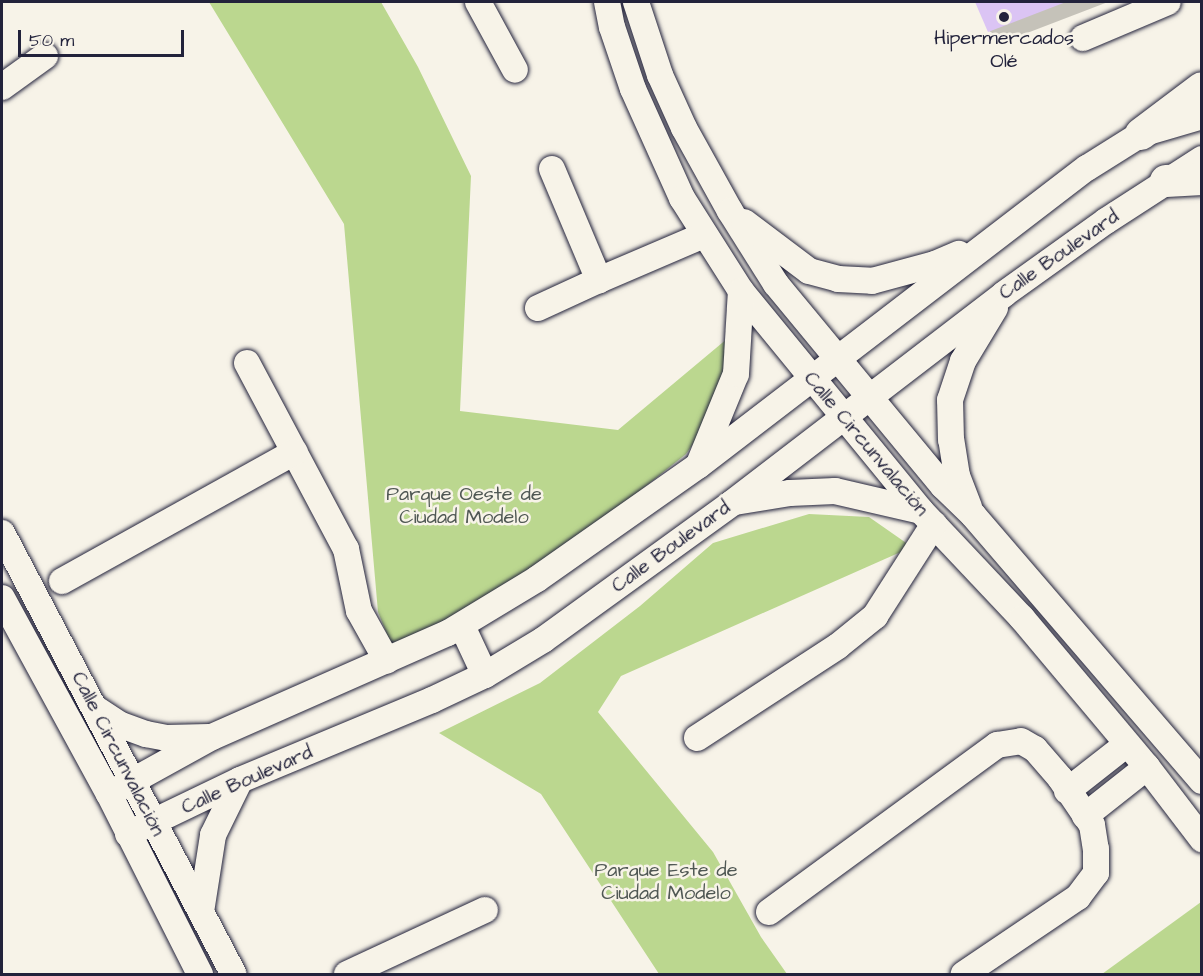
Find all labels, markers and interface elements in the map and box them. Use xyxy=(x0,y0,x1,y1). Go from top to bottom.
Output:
marker: Hipermercados Olé xyxy=(997,10,1011,24)
scale bar xyxy=(21,18,188,56)
place label: Hipermercados Olé xyxy=(934,27,1074,74)
text: 50 m xyxy=(29,28,74,53)
street label: Calle Boulevard xyxy=(994,205,1124,305)
street label: Calle Circunvalación xyxy=(799,367,933,521)
park label: Parque Oeste de Ciudad Modelo xyxy=(386,483,542,530)
street label: Calle Boulevard xyxy=(607,496,735,598)
street label: Calle Circunvalación xyxy=(66,668,170,840)
street label: Calle Boulevard xyxy=(178,740,316,820)
park label: Parque Este de Ciudad Modelo xyxy=(594,859,738,906)

